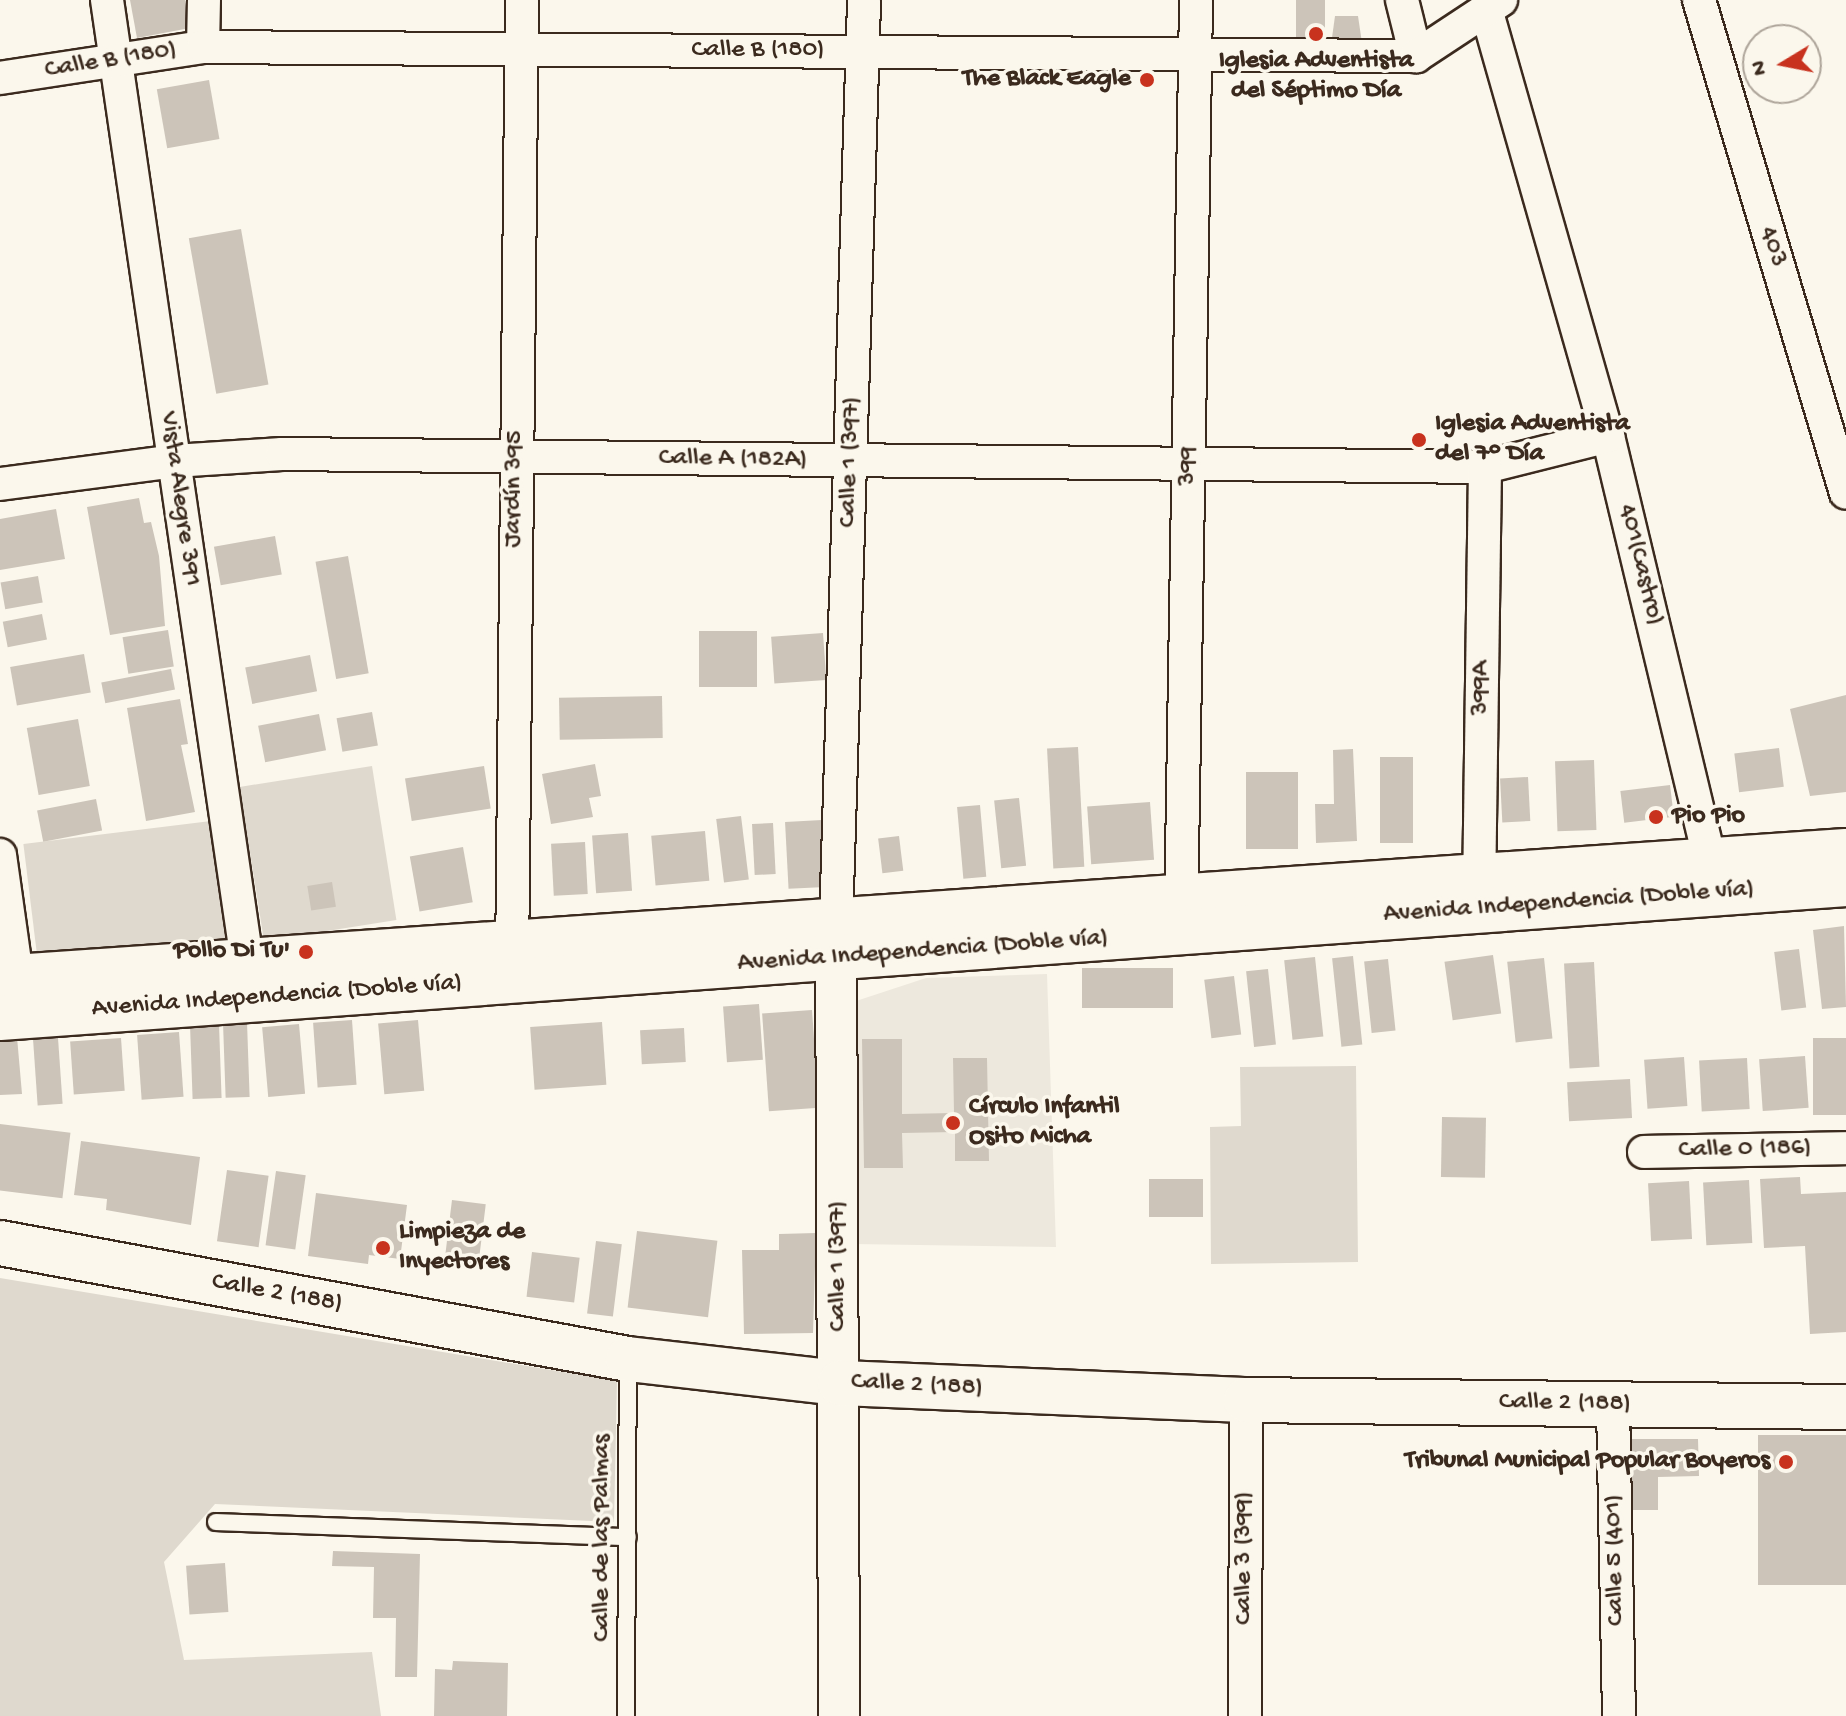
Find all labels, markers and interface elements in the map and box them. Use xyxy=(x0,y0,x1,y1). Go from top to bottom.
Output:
north arrow xyxy=(1742,24,1822,104)
marker: Iglesia Adventista del Séptimo Día xyxy=(1307,25,1325,43)
street label: Calle B (180) xyxy=(43,35,179,87)
street label: Calle B (180) xyxy=(691,35,825,67)
place label: Iglesia Adventista del Séptimo Día xyxy=(1219,46,1413,108)
text: N xyxy=(1746,58,1774,77)
place label: The Black Eagle xyxy=(963,64,1131,96)
marker: The Black Eagle xyxy=(1138,71,1156,89)
street label: 403 xyxy=(1751,223,1793,271)
street label: Calle 1 (397) xyxy=(833,396,869,528)
place label: Iglesia Adventista del 7° Día xyxy=(1435,409,1630,470)
street label: Vista Alegre 391 xyxy=(151,410,207,588)
street label: Jardín 395 xyxy=(498,430,532,548)
marker: Iglesia Adventista del 7° Día xyxy=(1410,431,1428,449)
street label: Calle A (182A) xyxy=(658,443,808,477)
street label: 399 xyxy=(1173,446,1205,486)
street label: 401(Castro) xyxy=(1610,501,1670,629)
street label: 399A xyxy=(1466,660,1498,716)
place label: Pio Pio xyxy=(1672,801,1745,833)
marker: Pio Pio xyxy=(1647,808,1665,826)
street label: Avenida Independencia (Doble vía) xyxy=(1383,874,1755,932)
street label: Avenida Independencia (Doble vía) xyxy=(737,923,1109,981)
place label: Pollo Di Tu' xyxy=(174,936,290,968)
marker: Pollo Di Tu' xyxy=(297,943,315,961)
street label: Avenida Independencia (Doble vía) xyxy=(91,968,463,1026)
place label: Círculo Infantil Osito Micha xyxy=(969,1092,1120,1154)
marker: Círculo Infantil Osito Micha xyxy=(944,1114,962,1132)
street label: Calle 0 (186) xyxy=(1678,1133,1812,1167)
street label: Calle 1 (397) xyxy=(823,1201,855,1331)
place label: Limpieza de Inyectores xyxy=(399,1217,525,1278)
marker: Limpieza de Inyectores xyxy=(374,1239,392,1257)
street label: Calle 2 (188) xyxy=(209,1267,345,1321)
street label: Calle 2 (188) xyxy=(850,1367,984,1405)
street label: Calle 2 (188) xyxy=(1499,1387,1631,1421)
street label: Calle de las Palmas xyxy=(587,1434,619,1642)
place label: Tribunal Municipal Popular Boyeros xyxy=(1405,1446,1770,1478)
marker: Tribunal Municipal Popular Boyeros xyxy=(1777,1453,1795,1471)
street label: Calle 3 (399) xyxy=(1229,1491,1261,1625)
street label: Calle 5 (401) xyxy=(1599,1494,1633,1626)

